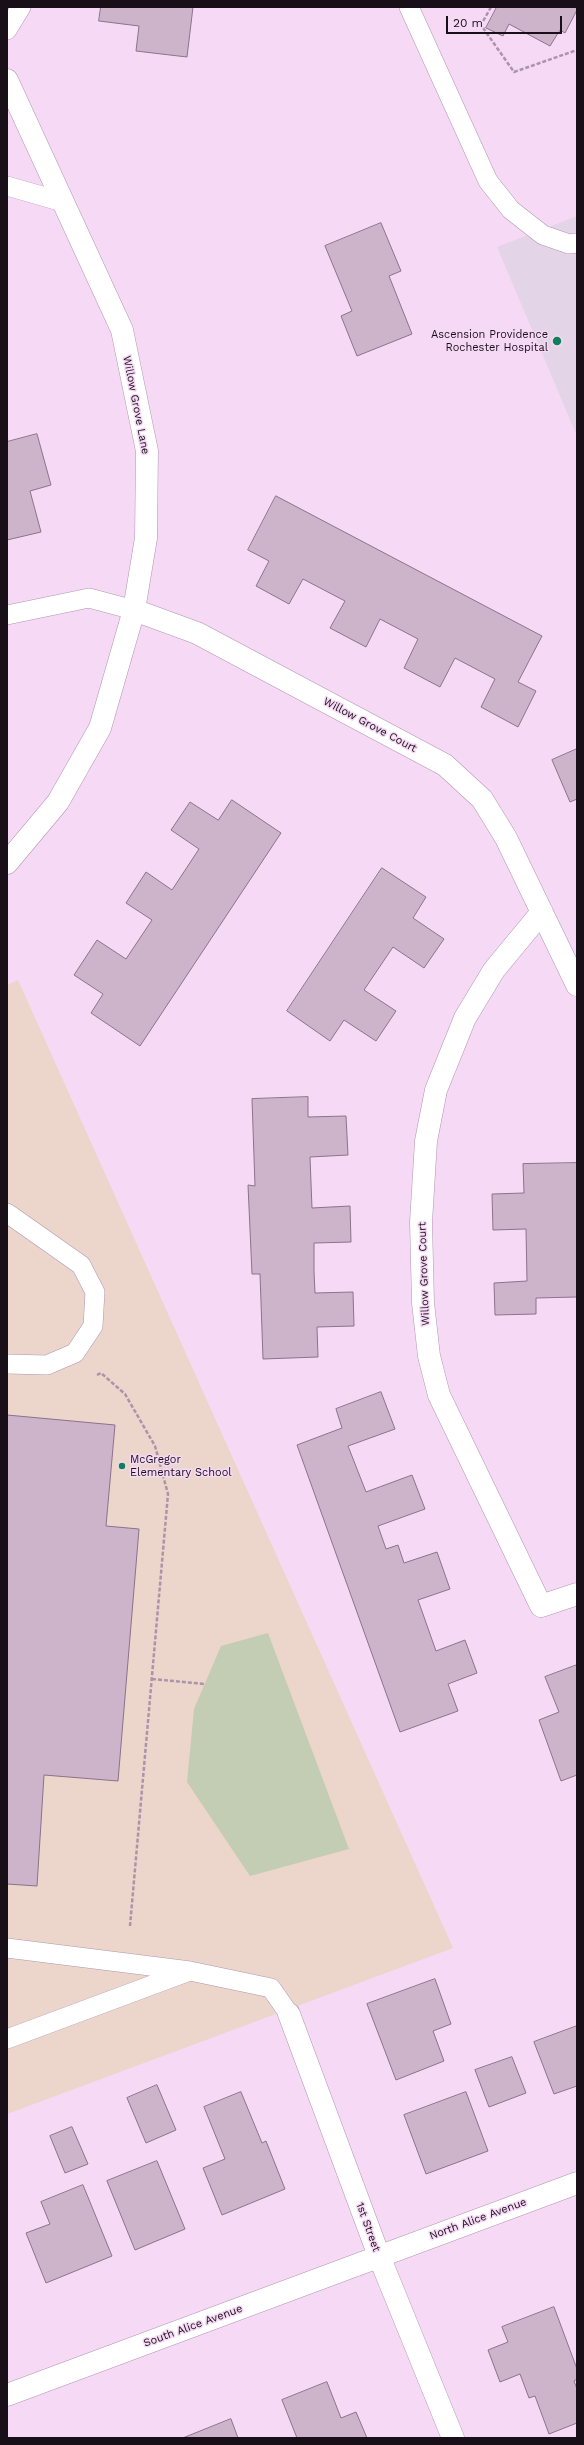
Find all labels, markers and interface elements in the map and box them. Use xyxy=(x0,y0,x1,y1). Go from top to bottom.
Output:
scale bar xyxy=(448,8,564,34)
text: 20 m xyxy=(453,16,483,30)
place label: Ascension Providence Rochester Hospital xyxy=(431,328,548,354)
marker: Ascension Providence Rochester Hospital xyxy=(551,335,563,347)
street label: Willow Grove Lane xyxy=(120,355,152,455)
street label: Willow Grove Court xyxy=(321,695,419,755)
street label: Willow Grove Court xyxy=(416,1222,432,1326)
place label: McGregor Elementary School xyxy=(130,1453,232,1479)
marker: McGregor Elementary School xyxy=(117,1461,127,1471)
street label: North Alice Avenue xyxy=(428,2195,528,2243)
street label: 1st Street xyxy=(353,2201,383,2253)
street label: South Alice Avenue xyxy=(142,2302,244,2350)

